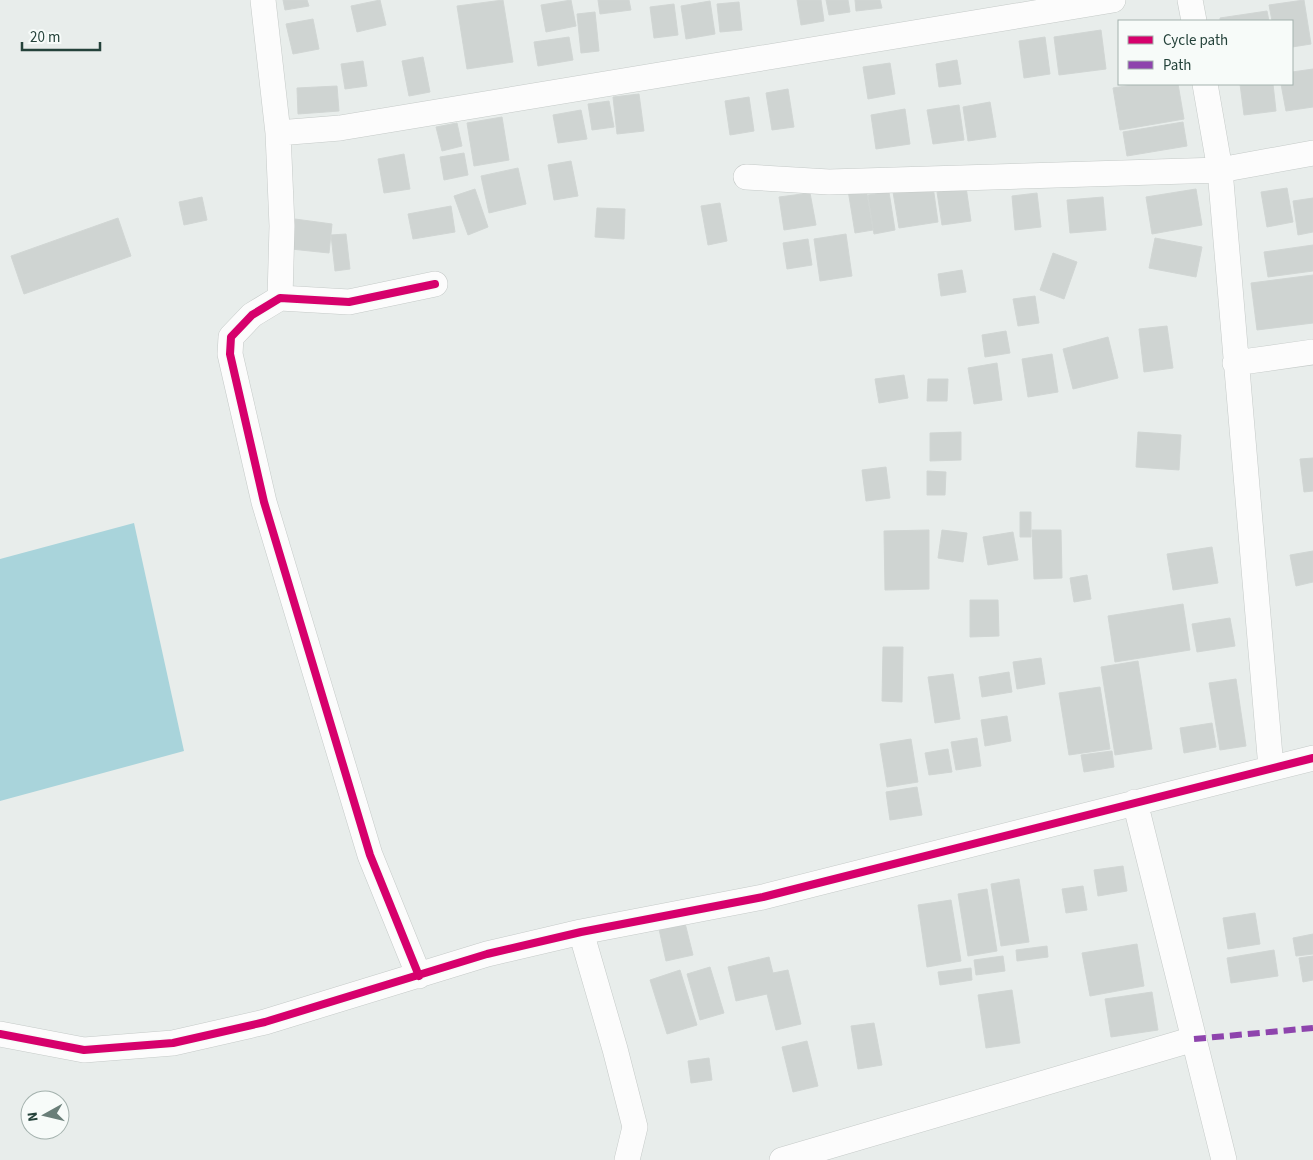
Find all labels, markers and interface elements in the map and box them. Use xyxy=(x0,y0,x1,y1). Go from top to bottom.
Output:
scale bar xyxy=(22,20,100,52)
legend xyxy=(1118,20,1293,85)
text: 20 m xyxy=(30,27,60,48)
text: Cycle path xyxy=(1163,30,1228,51)
text: Path xyxy=(1163,55,1191,76)
north arrow xyxy=(20,1090,70,1140)
text: N xyxy=(23,1111,44,1123)

